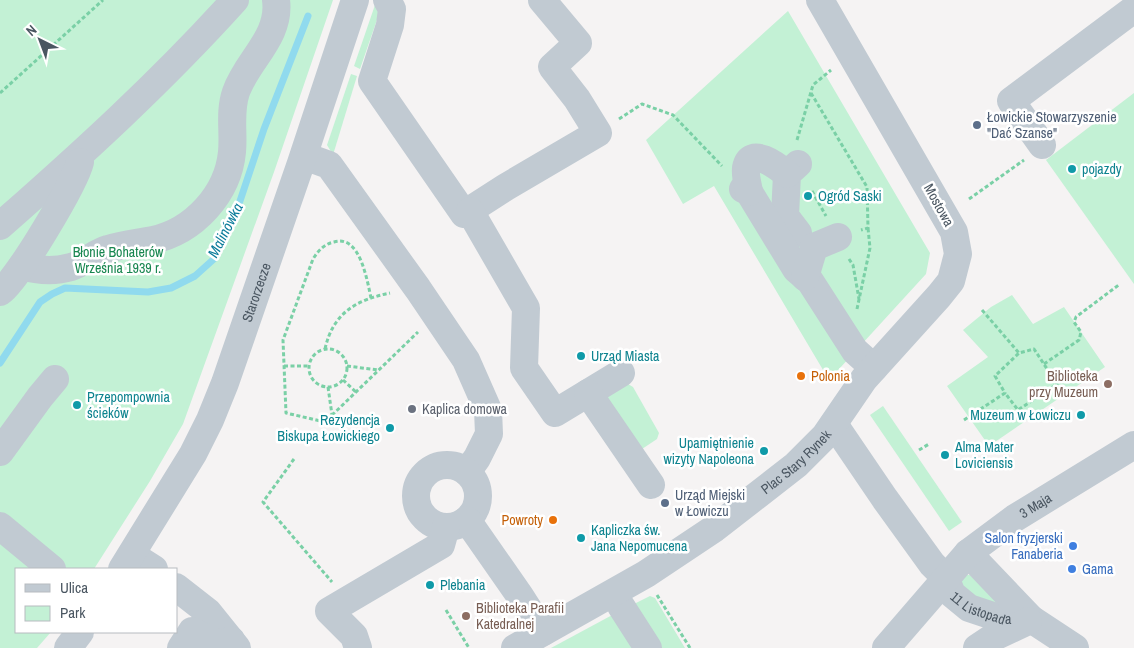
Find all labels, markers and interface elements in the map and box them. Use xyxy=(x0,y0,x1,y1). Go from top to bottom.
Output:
north arrow xyxy=(15,15,65,65)
text: N xyxy=(22,21,40,40)
place label: Łowickie Stowarzyszenie "Dać Szanse" xyxy=(987,108,1117,142)
marker: Łowickie Stowarzyszenie "Dać Szanse" xyxy=(971,119,983,131)
place label: pojazdy xyxy=(1082,160,1122,178)
marker: pojazdy xyxy=(1066,163,1078,175)
street label: Mostowa xyxy=(920,181,958,230)
place label: Ogród Saski xyxy=(818,187,882,205)
marker: Ogród Saski xyxy=(802,190,814,202)
water label: Malinówka xyxy=(202,199,248,261)
park label: Błonie Bohaterów Września 1939 r. xyxy=(73,243,164,277)
street label: Starorzecze xyxy=(238,260,275,324)
place label: Urząd Miasta xyxy=(591,347,660,365)
marker: Urząd Miasta xyxy=(575,350,587,362)
place label: Polonia xyxy=(811,367,851,385)
place label: Biblioteka przy Muzeum xyxy=(1029,367,1099,401)
marker: Polonia xyxy=(795,370,807,382)
marker: Biblioteka przy Muzeum xyxy=(1102,378,1114,390)
place label: Przepompownia ścieków xyxy=(87,388,171,422)
marker: Przepompownia ścieków xyxy=(71,399,83,411)
place label: Kaplica domowa xyxy=(422,400,507,418)
marker: Kaplica domowa xyxy=(406,403,418,415)
place label: Muzeum w Łowiczu xyxy=(970,406,1071,424)
marker: Muzeum w Łowiczu xyxy=(1075,409,1087,421)
place label: Rezydencja Biskupa Łowickiego xyxy=(277,411,381,445)
marker: Rezydencja Biskupa Łowickiego xyxy=(384,422,396,434)
street label: Plac Stary Rynek xyxy=(757,427,835,498)
place label: Upamiętnienie wizyty Napoleona xyxy=(663,434,755,468)
place label: Alma Mater Loviciensis xyxy=(954,438,1014,472)
marker: Upamiętnienie wizyty Napoleona xyxy=(758,445,770,457)
marker: Alma Mater Loviciensis xyxy=(939,449,951,461)
place label: Urząd Miejski w Łowiczu xyxy=(675,486,745,520)
street label: 3 Maja xyxy=(1016,488,1055,522)
marker: Urząd Miejski w Łowiczu xyxy=(659,497,671,509)
place label: Powroty xyxy=(502,511,543,529)
marker: Powroty xyxy=(547,514,559,526)
place label: Kapliczka św. Jana Nepomucena xyxy=(591,521,688,555)
place label: Salon fryzjerski Fanaberia xyxy=(985,529,1064,563)
marker: Kapliczka św. Jana Nepomucena xyxy=(575,532,587,544)
marker: Salon fryzjerski Fanaberia xyxy=(1067,540,1079,552)
place label: Gama xyxy=(1082,560,1114,578)
marker: Gama xyxy=(1066,563,1078,575)
legend xyxy=(15,568,178,633)
place label: Plebania xyxy=(440,576,486,594)
text: Ulica xyxy=(60,577,88,598)
marker: Plebania xyxy=(424,579,436,591)
street label: 11 Listopada xyxy=(947,587,1012,628)
place label: Biblioteka Parafii Katedralnej xyxy=(476,599,564,633)
text: Park xyxy=(60,602,86,623)
marker: Biblioteka Parafii Katedralnej xyxy=(460,610,472,622)

